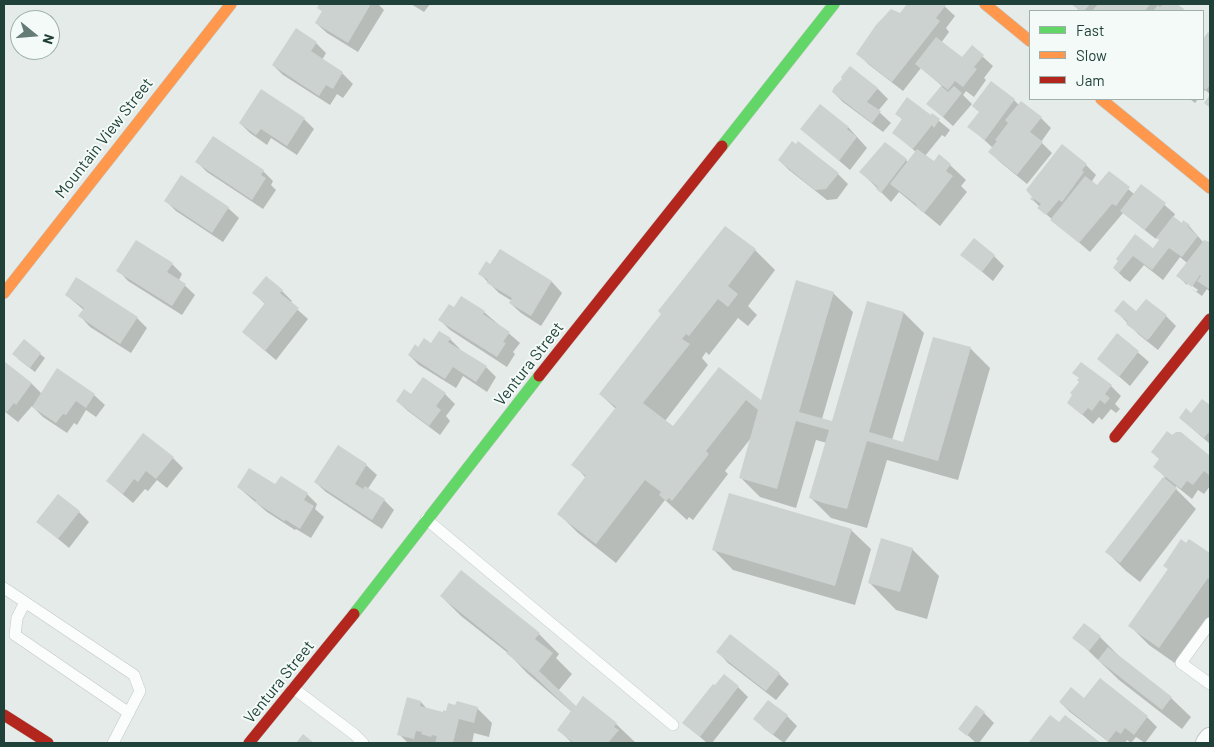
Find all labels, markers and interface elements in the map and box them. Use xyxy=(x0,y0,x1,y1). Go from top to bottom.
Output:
north arrow xyxy=(10,10,60,60)
legend xyxy=(1029,10,1204,100)
text: Fast xyxy=(1076,21,1104,39)
text: N xyxy=(39,32,58,46)
text: Slow xyxy=(1076,46,1107,64)
text: Jam xyxy=(1076,71,1105,89)
street label: Mountain View Street xyxy=(51,74,157,202)
street label: Ventura Street xyxy=(490,318,568,410)
street label: Ventura Street xyxy=(240,637,318,727)

